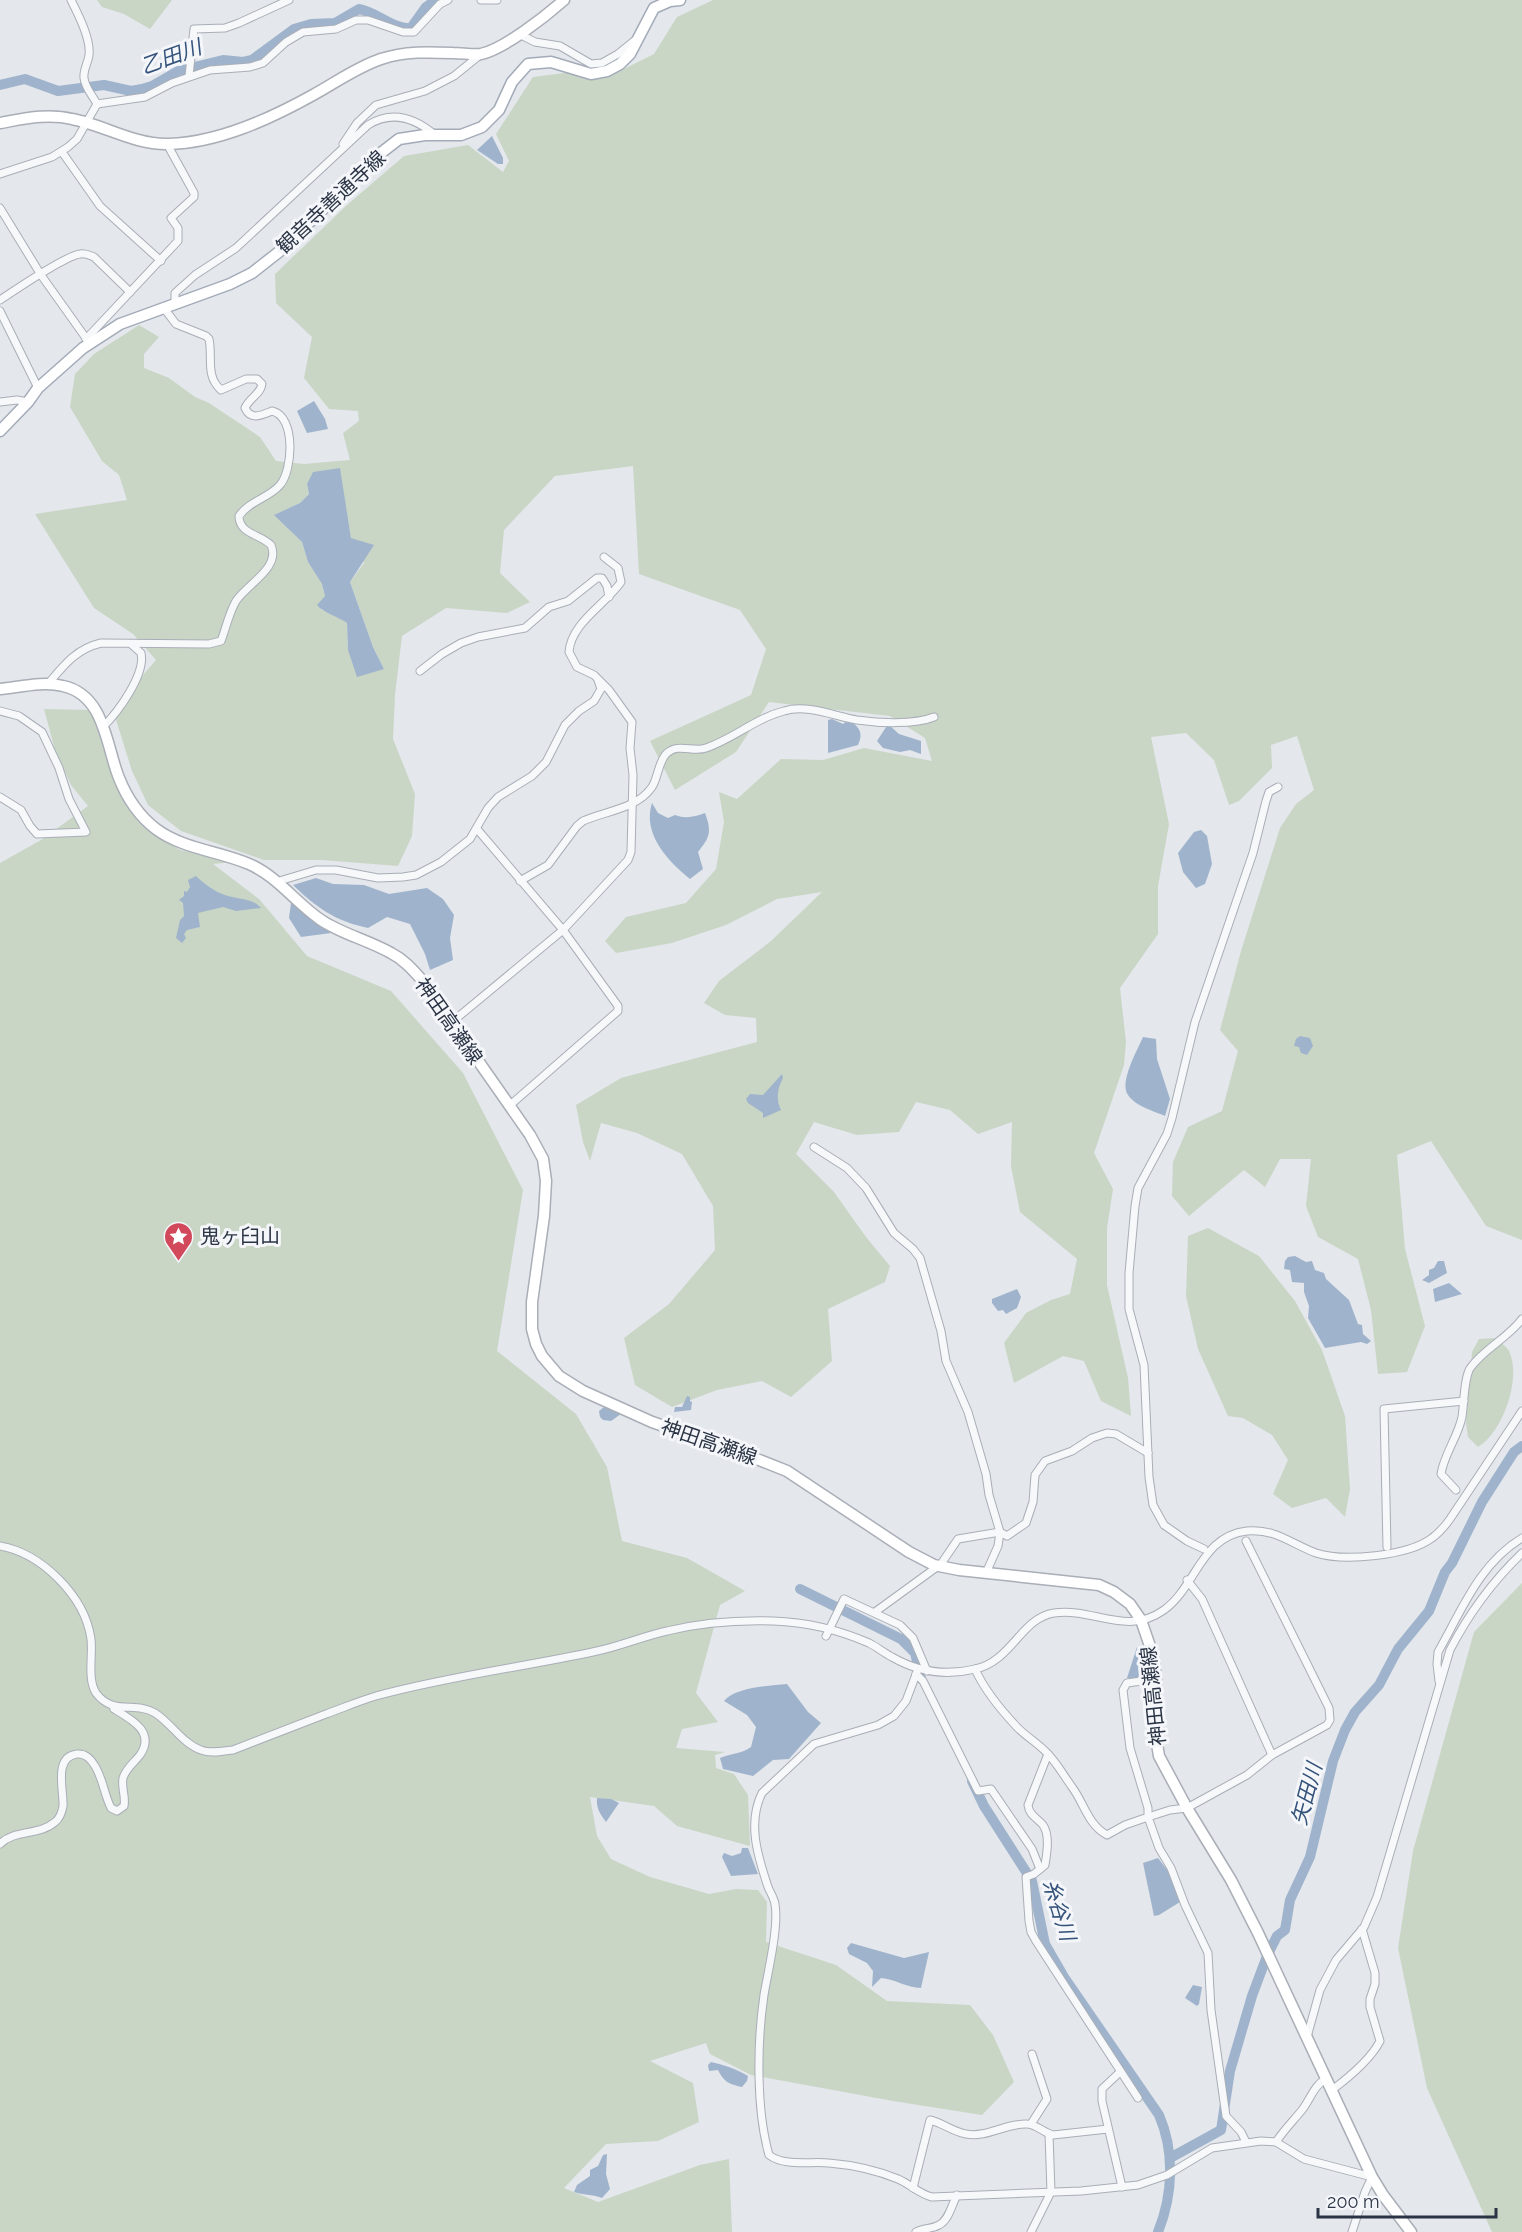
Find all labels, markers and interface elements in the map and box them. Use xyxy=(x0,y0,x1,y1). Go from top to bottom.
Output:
water label: 乙田川 xyxy=(137,33,207,79)
street label: 観音寺善通寺線 xyxy=(272,145,390,259)
street label: 神田高瀬線 xyxy=(410,973,488,1069)
place icon: 鬼ヶ臼山 xyxy=(163,1220,195,1262)
place label: 鬼ヶ臼山 xyxy=(200,1224,280,1248)
street label: 神田高瀬線 xyxy=(658,1414,760,1470)
street label: 神田高瀬線 xyxy=(1136,1645,1170,1747)
water label: 矢田川 xyxy=(1286,1758,1327,1828)
water label: 糸谷川 xyxy=(1038,1876,1081,1946)
scale bar xyxy=(1318,2181,1496,2219)
text: 200 m xyxy=(1327,2191,1380,2212)

